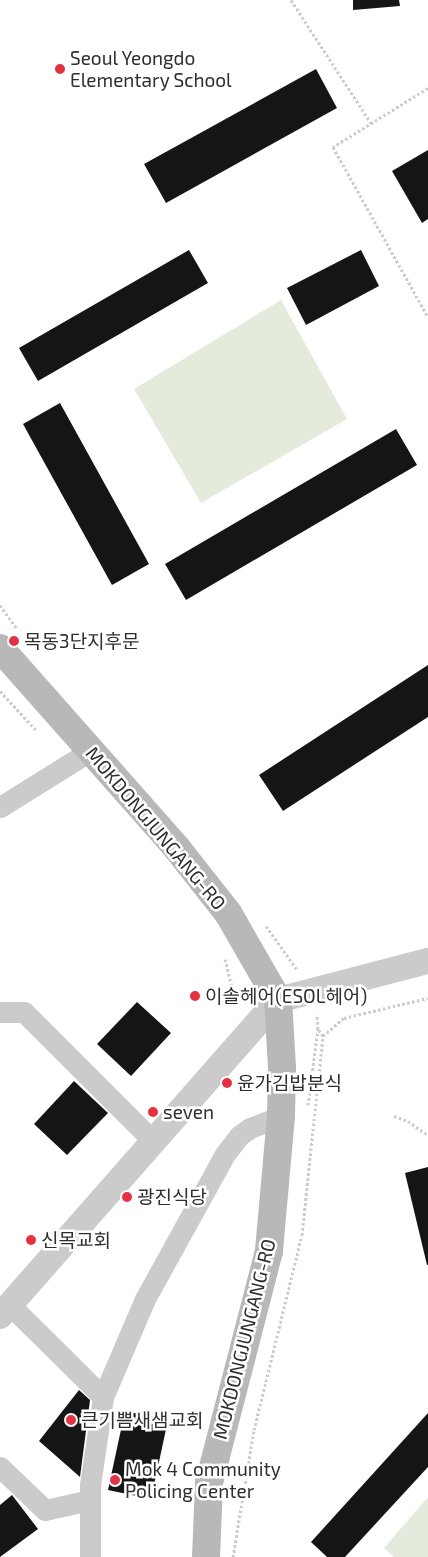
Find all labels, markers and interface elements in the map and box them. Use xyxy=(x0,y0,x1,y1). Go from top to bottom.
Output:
place label: Seoul Yeongdo Elementary School xyxy=(70,47,232,91)
marker: Seoul Yeongdo Elementary School xyxy=(54,63,66,75)
place label: 목동3단지후문 xyxy=(24,630,139,652)
marker: 목동3단지후문 xyxy=(8,635,20,647)
street label: MOKDONGJUNGANG-RO xyxy=(81,742,231,914)
place label: 이솔헤어(ESOL헤어) xyxy=(205,985,367,1007)
marker: 이솔헤어(ESOL헤어) xyxy=(189,990,201,1002)
place label: 윤가김밥분식 xyxy=(237,1072,342,1094)
marker: 윤가김밥분식 xyxy=(221,1077,233,1089)
place label: seven xyxy=(163,1101,214,1123)
marker: seven xyxy=(147,1106,159,1118)
place label: 광진식당 xyxy=(137,1186,207,1208)
marker: 광진식당 xyxy=(121,1191,133,1203)
place label: 신목교회 xyxy=(41,1229,111,1251)
marker: 신목교회 xyxy=(25,1234,37,1246)
street label: MOKDONGJUNGANG-RO xyxy=(208,1236,280,1442)
place label: 큰기쁨새샘교회 xyxy=(81,1409,203,1431)
marker: 큰기쁨새샘교회 xyxy=(65,1414,77,1426)
place label: Mok 4 Community Policing Center xyxy=(125,1458,281,1502)
marker: Mok 4 Community Policing Center xyxy=(109,1474,121,1486)

